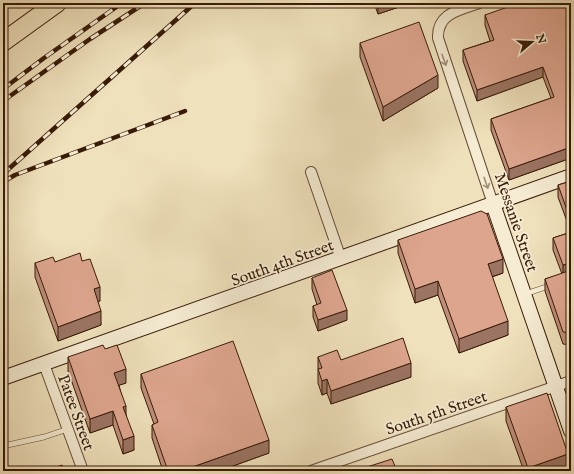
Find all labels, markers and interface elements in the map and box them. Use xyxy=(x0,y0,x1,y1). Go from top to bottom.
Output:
north arrow xyxy=(512,22,552,62)
text: N xyxy=(532,31,549,46)
one-way arrow xyxy=(441,53,448,66)
street label: Messanie Street xyxy=(489,170,542,275)
one-way arrow xyxy=(483,176,490,189)
street label: South 4th Street xyxy=(229,236,337,292)
street label: Patee Street xyxy=(52,372,98,454)
street label: South 5th Street xyxy=(383,387,490,441)

